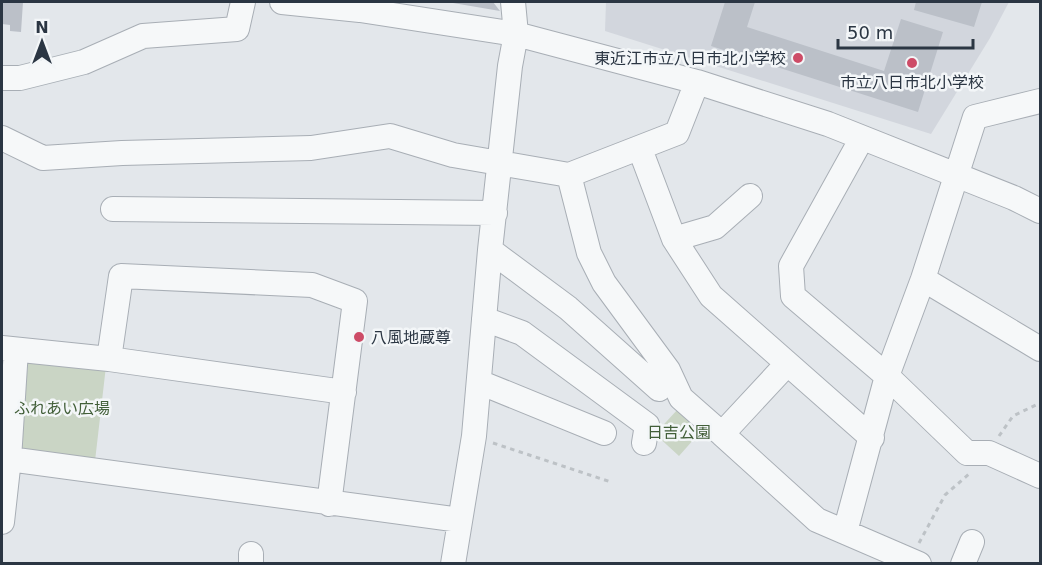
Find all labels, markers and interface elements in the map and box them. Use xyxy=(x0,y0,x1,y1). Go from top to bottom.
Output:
north arrow xyxy=(12,12,72,72)
scale bar xyxy=(838,12,973,50)
text: N xyxy=(35,18,49,37)
text: 50 m xyxy=(847,22,893,43)
place label: 東近江市立八日市北小学校 xyxy=(594,49,786,68)
marker: 東近江市立八日市北小学校 xyxy=(791,51,805,65)
marker: 市立八日市北小学校 xyxy=(905,56,919,70)
place label: 市立八日市北小学校 xyxy=(840,73,984,92)
place label: 八風地蔵尊 xyxy=(371,328,451,347)
marker: 八風地蔵尊 xyxy=(352,330,366,344)
park label: ふれあい広場 xyxy=(14,399,110,418)
park label: 日吉公園 xyxy=(647,423,711,442)

